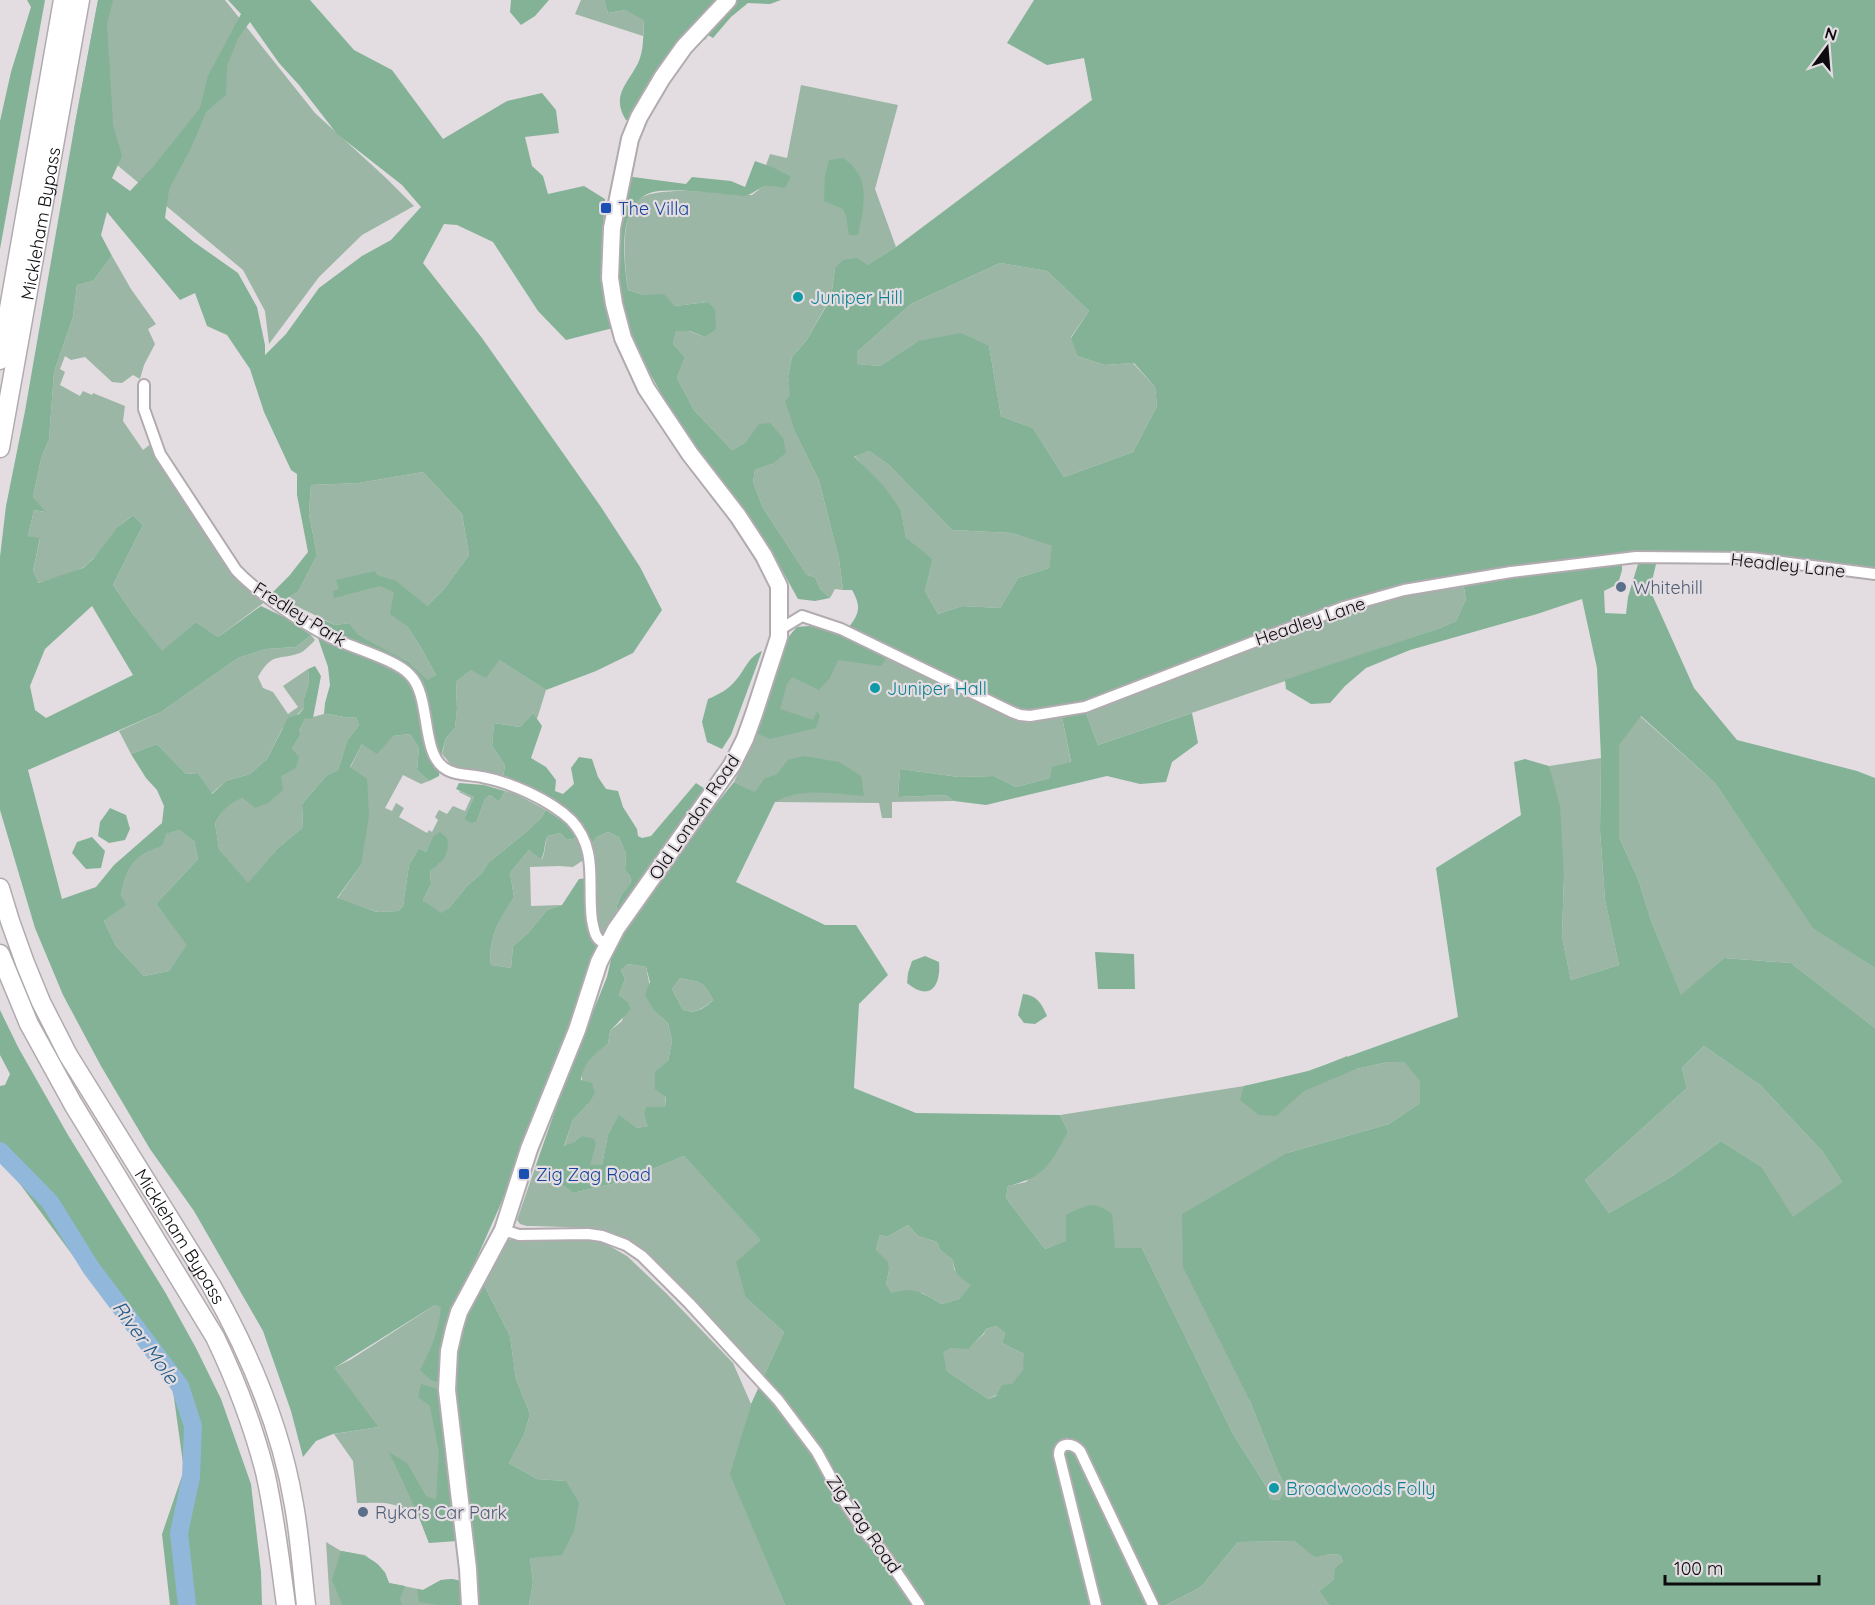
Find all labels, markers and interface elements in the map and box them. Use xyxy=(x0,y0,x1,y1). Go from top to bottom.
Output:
north arrow xyxy=(1797,18,1857,78)
text: N xyxy=(1823,22,1840,45)
street label: Mickleham Bypass xyxy=(15,145,65,302)
place label: The Villa xyxy=(618,197,689,220)
marker: The Villa xyxy=(599,201,613,215)
place label: Juniper Hill xyxy=(810,286,903,309)
marker: Juniper Hill xyxy=(791,290,805,304)
street label: Headley Lane xyxy=(1729,548,1847,582)
street label: Fredley Park xyxy=(249,576,351,652)
place label: Whitehill xyxy=(1633,576,1703,599)
marker: Whitehill xyxy=(1614,580,1628,594)
street label: Headley Lane xyxy=(1252,591,1368,651)
place label: Juniper Hall xyxy=(887,677,987,700)
marker: Juniper Hall xyxy=(868,681,882,695)
street label: Old London Road xyxy=(644,750,744,884)
place label: Zig Zag Road xyxy=(536,1163,651,1186)
street label: Mickleham Bypass xyxy=(130,1164,231,1308)
marker: Zig Zag Road xyxy=(517,1167,531,1181)
water label: River Mole xyxy=(107,1295,185,1389)
street label: Zig Zag Road xyxy=(822,1470,906,1578)
place label: Broadwoods Folly xyxy=(1286,1477,1436,1500)
marker: Broadwoods Folly xyxy=(1267,1481,1281,1495)
place label: Ryka's Car Park xyxy=(375,1501,507,1524)
marker: Ryka's Car Park xyxy=(356,1505,370,1519)
scale bar xyxy=(1665,1548,1820,1586)
text: 100 m xyxy=(1674,1557,1723,1580)

